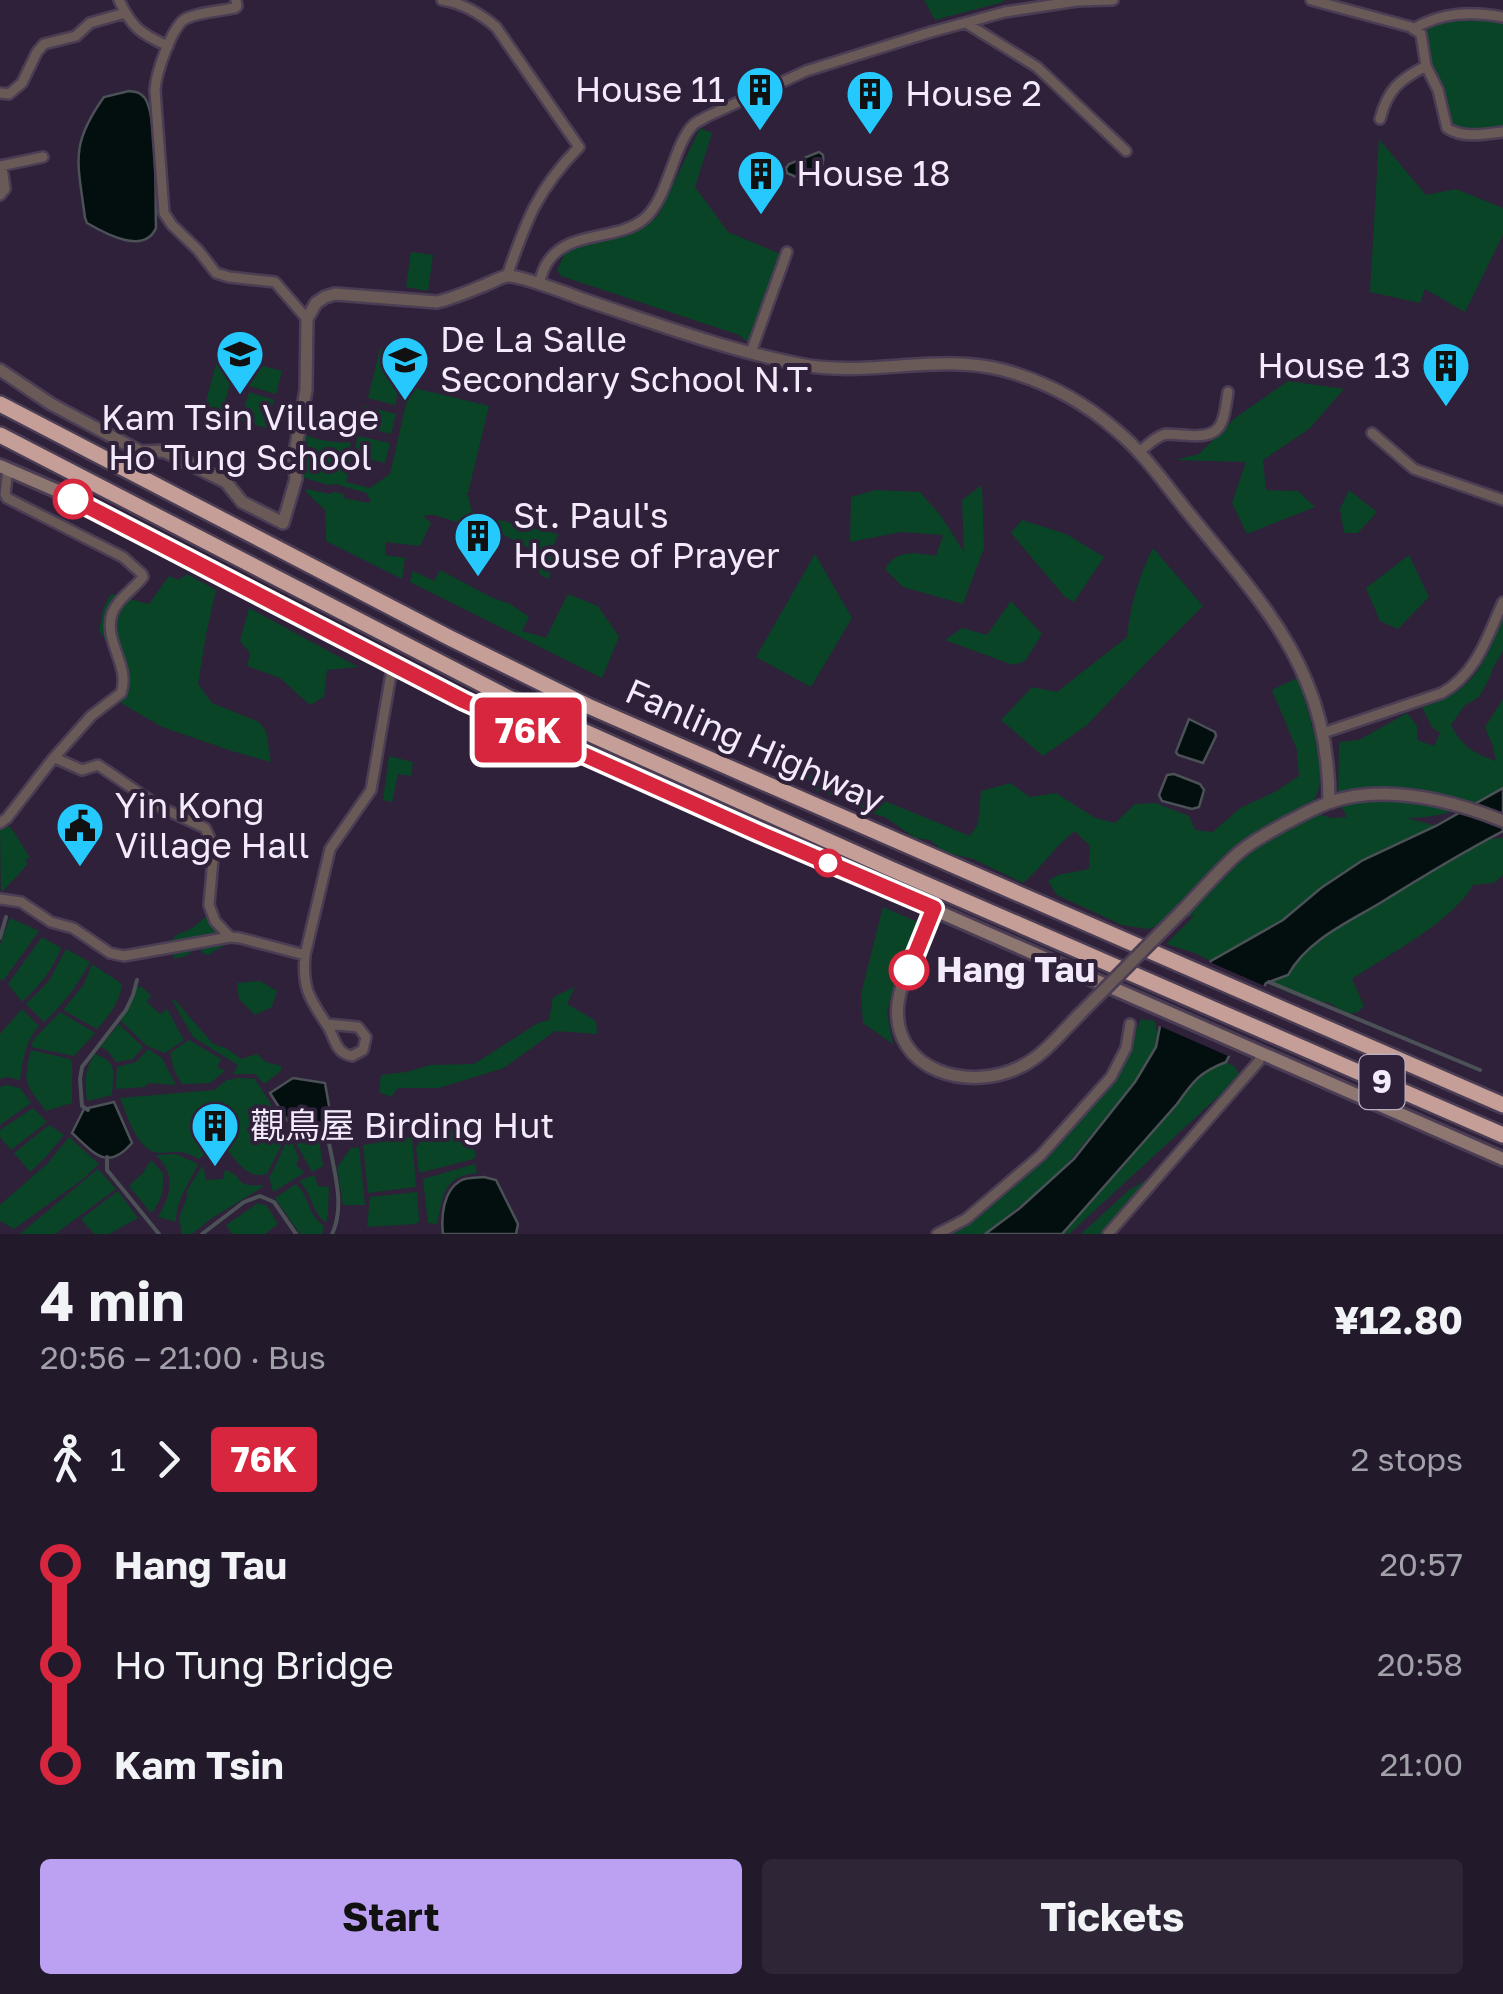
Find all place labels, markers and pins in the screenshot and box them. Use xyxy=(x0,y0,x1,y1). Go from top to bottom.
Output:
building icon: House 11 xyxy=(734,64,786,132)
place label: House 11 xyxy=(575,68,725,110)
building icon: House 2 xyxy=(844,68,896,136)
place label: House 2 xyxy=(905,72,1042,114)
building icon: House 18 xyxy=(735,148,787,216)
place label: House 18 xyxy=(796,152,951,194)
place label: De La Salle Secondary School N.T. xyxy=(440,318,815,400)
school or university icon: Kam Tsin Village Ho Tung School xyxy=(214,328,266,396)
school or university icon: De La Salle Secondary School N.T. xyxy=(379,334,431,402)
building icon: House 13 xyxy=(1420,340,1472,408)
place label: House 13 xyxy=(1257,344,1411,386)
place label: Kam Tsin Village Ho Tung School xyxy=(101,396,379,478)
unlabelled marker xyxy=(54,480,92,518)
place label: St. Paul's House of Prayer xyxy=(513,494,780,576)
building icon: St. Paul's House of Prayer xyxy=(452,510,504,578)
place label: Yin Kong Village Hall xyxy=(115,784,309,866)
public building icon: Yin Kong Village Hall xyxy=(54,800,106,868)
unlabelled marker xyxy=(815,850,841,876)
place label: Hang Tau xyxy=(936,948,1095,990)
marker: Hang Tau xyxy=(890,951,928,989)
building icon: 觀鳥屋 Birding Hut xyxy=(189,1100,241,1168)
place label: 觀鳥屋 Birding Hut xyxy=(250,1104,554,1146)

